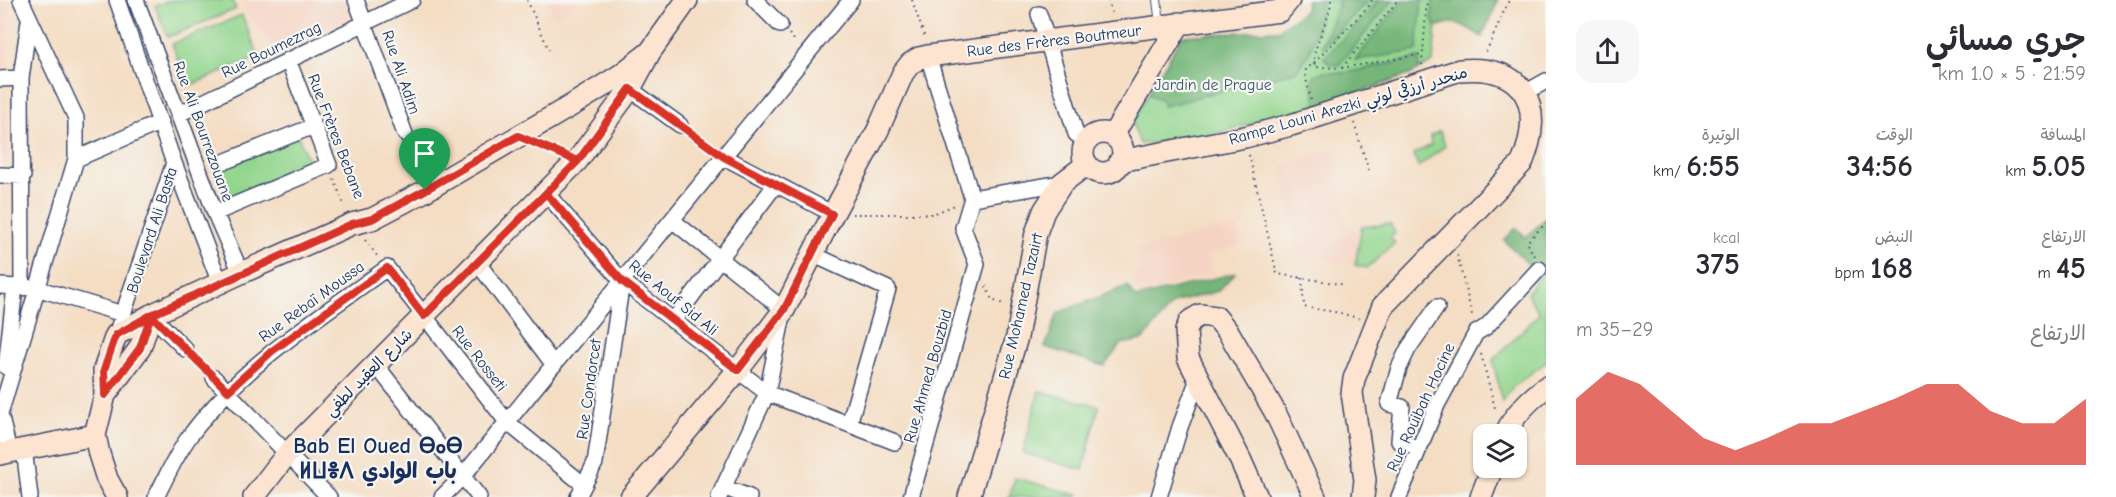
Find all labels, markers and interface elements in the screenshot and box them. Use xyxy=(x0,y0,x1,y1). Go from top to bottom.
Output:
street label: Rue Boumezrag xyxy=(219,18,324,82)
button: share xyxy=(1576,20,1639,83)
text: جري مسائي xyxy=(1926,20,2086,58)
street label: Rue des Frères Boutmeur xyxy=(966,21,1143,61)
street label: Rue Ali Adim xyxy=(378,28,424,117)
street label: Rue Ali Bourrezouane xyxy=(169,59,237,204)
street label: Rampe Louni Arezki منحدر أرزقي لوني xyxy=(1226,61,1471,154)
text: 21:59 · 5 × 1.0 km xyxy=(1938,62,2086,85)
street label: Rue Frères Bebane xyxy=(304,72,368,201)
park label: Jardin de Prague xyxy=(1154,76,1272,94)
text: الوتيرة xyxy=(1701,126,1740,144)
text: الوقت xyxy=(1876,126,1913,144)
text: المسافة xyxy=(2040,126,2086,144)
pin xyxy=(399,128,450,190)
icon: arrive xyxy=(408,137,441,170)
text: 6:55 xyxy=(1686,149,1740,184)
text: 34:56 xyxy=(1846,149,1913,184)
text: 5.05 xyxy=(2032,149,2086,184)
text: /km xyxy=(1653,162,1686,180)
text: km xyxy=(2005,162,2032,180)
street label: Boulevard Ali Basta xyxy=(123,165,181,296)
text: النبض xyxy=(1875,228,1913,246)
text: الارتفاع xyxy=(2041,228,2086,246)
text: kcal xyxy=(1713,229,1740,247)
street label: Rue Mohamed Tazairt xyxy=(995,231,1047,381)
text: 375 xyxy=(1696,247,1740,282)
text: 168 xyxy=(1870,251,1913,286)
text: 45 xyxy=(2056,251,2086,286)
street label: Rue Aouf Sid Ali xyxy=(625,256,722,339)
street label: Rue Rebaï Moussa xyxy=(255,258,368,346)
text: bpm xyxy=(1835,264,1870,282)
text: m xyxy=(2037,264,2056,282)
street label: Rue Ahmed Bouzbid xyxy=(900,307,956,445)
text: 29–35 m xyxy=(1576,318,1653,341)
street label: Rue Rosseti xyxy=(448,322,510,395)
text: الارتفاع xyxy=(2030,322,2086,345)
street label: شارع العقيد لطفي xyxy=(321,325,420,424)
street label: Rue Condorcet xyxy=(573,337,605,441)
street label: Rue Rouibah Hocine xyxy=(1383,340,1459,475)
map controls xyxy=(1473,424,1527,478)
button: layers xyxy=(1473,424,1527,478)
district label: Bab El Oued ⴱⴰⴱ ⵍⵡⴻⴷ باب الوادي xyxy=(293,433,463,487)

